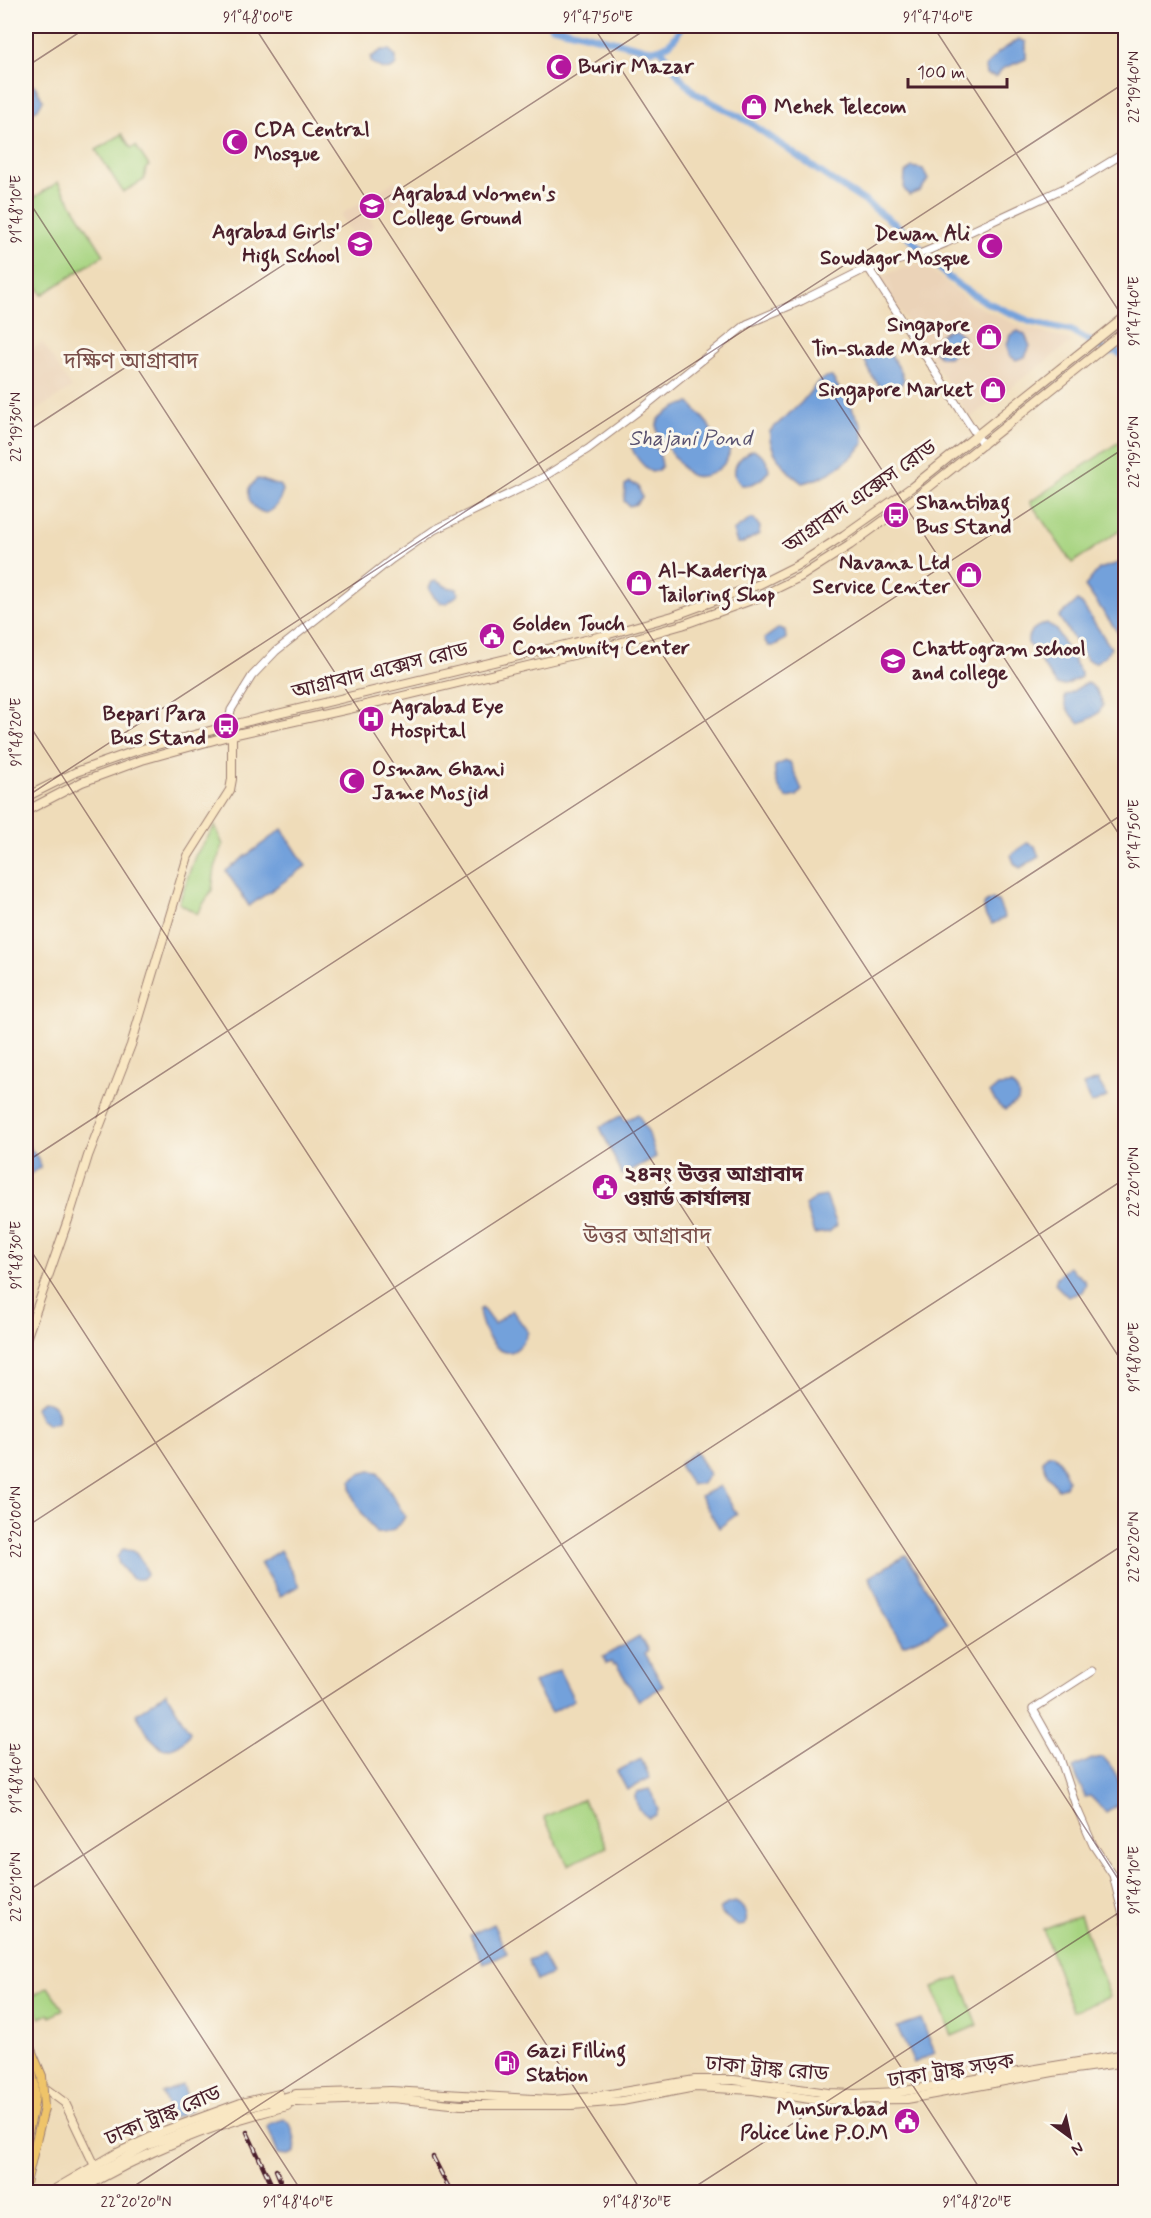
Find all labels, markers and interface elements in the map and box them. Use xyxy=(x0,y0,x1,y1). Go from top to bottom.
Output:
text: 91°48'00"E xyxy=(223,8,293,28)
text: 91°47'50"E xyxy=(563,8,633,28)
text: 91°47'40"E xyxy=(903,8,973,28)
scale bar xyxy=(908,51,1007,89)
text: 22°19'40"N xyxy=(1125,51,1145,123)
mosque icon: Burir Mazar xyxy=(544,52,574,82)
place label: Burir Mazar xyxy=(578,53,695,81)
text: 100 m xyxy=(917,61,965,85)
shop icon: Mehek Telecom xyxy=(739,92,769,122)
place label: Mehek Telecom xyxy=(774,93,907,121)
place label: CDA Central Mosque xyxy=(254,116,370,168)
mosque icon: CDA Central Mosque xyxy=(220,127,250,157)
text: 91°48'10"E xyxy=(7,175,27,243)
place label: Agrabad Women's College Ground xyxy=(392,180,556,232)
school or university icon: Agrabad Women's College Ground xyxy=(357,191,387,221)
place label: Agrabad Girls' High School xyxy=(212,218,340,272)
place label: Dewan Ali Sowdagor Mosque xyxy=(820,220,970,272)
school or university icon: Agrabad Girls' High School xyxy=(345,229,375,259)
mosque icon: Dewan Ali Sowdagor Mosque xyxy=(975,231,1005,261)
text: 91°47'40"E xyxy=(1125,276,1145,346)
place label: Singapore Tin-shade Market xyxy=(812,311,971,363)
shop icon: Singapore Tin-shade Market xyxy=(974,322,1004,352)
district label: দক্ষিণ আগ্রাবাদ xyxy=(63,348,199,376)
shop icon: Singapore Market xyxy=(978,375,1008,405)
place label: Singapore Market xyxy=(818,376,974,406)
text: 22°19'30"N xyxy=(7,392,27,462)
text: 22°19'50"N xyxy=(1125,416,1145,488)
water label: Shajani Pond xyxy=(628,425,755,453)
street label: আগ্রাবাদ এক্সেস রোড xyxy=(777,433,943,561)
place label: Shantibag Bus Stand xyxy=(916,489,1012,541)
bus stop icon: Shantibag Bus Stand xyxy=(881,500,911,530)
place label: Navana Ltd Service Center xyxy=(813,549,951,601)
place label: Al-Kaderiya Tailoring Shop xyxy=(658,557,775,611)
shop icon: Navana Ltd Service Center xyxy=(954,560,984,590)
shop icon: Al-Kaderiya Tailoring Shop xyxy=(624,568,654,598)
place label: Golden Touch Community Center xyxy=(512,610,690,662)
public building icon: Golden Touch Community Center xyxy=(477,621,507,651)
street label: আগ্রাবাদ এক্সেস রোড xyxy=(288,635,472,707)
place label: Chattogram school and college xyxy=(912,635,1086,689)
school or university icon: Chattogram school and college xyxy=(878,646,908,676)
place label: Agrabad Eye Hospital xyxy=(391,693,504,745)
text: 91°48'20"E xyxy=(7,697,27,767)
place label: Bepari Para Bus Stand xyxy=(102,700,206,752)
hospital icon: Agrabad Eye Hospital xyxy=(356,704,386,734)
bus stop icon: Bepari Para Bus Stand xyxy=(211,711,241,741)
place label: Osman Ghani Jame Mosjid xyxy=(372,755,505,807)
mosque icon: Osman Ghani Jame Mosjid xyxy=(337,766,367,796)
text: 91°47'50"E xyxy=(1125,799,1145,869)
text: 22°20'10"N xyxy=(1125,1147,1145,1217)
place label: ২৪নং উত্তর আগ্রাবাদ ওয়ার্ড কার্যালয় xyxy=(624,1161,805,1213)
public building icon: ২৪নং উত্তর আগ্রাবাদ ওয়ার্ড কার্যালয় xyxy=(590,1172,620,1202)
text: 91°48'30"E xyxy=(7,1220,27,1289)
district label: উত্তর আগ্রাবাদ xyxy=(582,1223,712,1251)
text: 91°48'00"E xyxy=(1125,1322,1145,1392)
text: 22°20'00"N xyxy=(7,1486,27,1558)
text: 22°20'20"N xyxy=(1125,1512,1145,1582)
text: 91°48'40"E xyxy=(7,1742,27,1813)
text: 91°48'10"E xyxy=(1125,1846,1145,1914)
text: 22°20'10"N xyxy=(7,1852,27,1922)
place label: Gazi Filling Station xyxy=(526,2037,626,2089)
street label: ঢাকা ট্রাঙ্ক সড়ক xyxy=(885,2047,1017,2095)
fuel station icon: Gazi Filling Station xyxy=(492,2048,522,2078)
street label: ঢাকা ট্রাঙ্ক রোড xyxy=(703,2050,831,2088)
street label: ঢাকা ট্রাঙ্ক রোড xyxy=(100,2079,226,2153)
place label: Munsurabad Police line P.O.M xyxy=(740,2095,888,2147)
public building icon: Munsurabad Police line P.O.M xyxy=(892,2106,922,2136)
north arrow xyxy=(1040,2107,1100,2167)
text: N xyxy=(1067,2137,1088,2160)
text: 22°20'20"N xyxy=(101,2193,171,2213)
text: 91°48'40"E xyxy=(263,2193,334,2213)
text: 91°48'30"E xyxy=(603,2193,672,2213)
text: 91°48'20"E xyxy=(942,2193,1012,2213)

